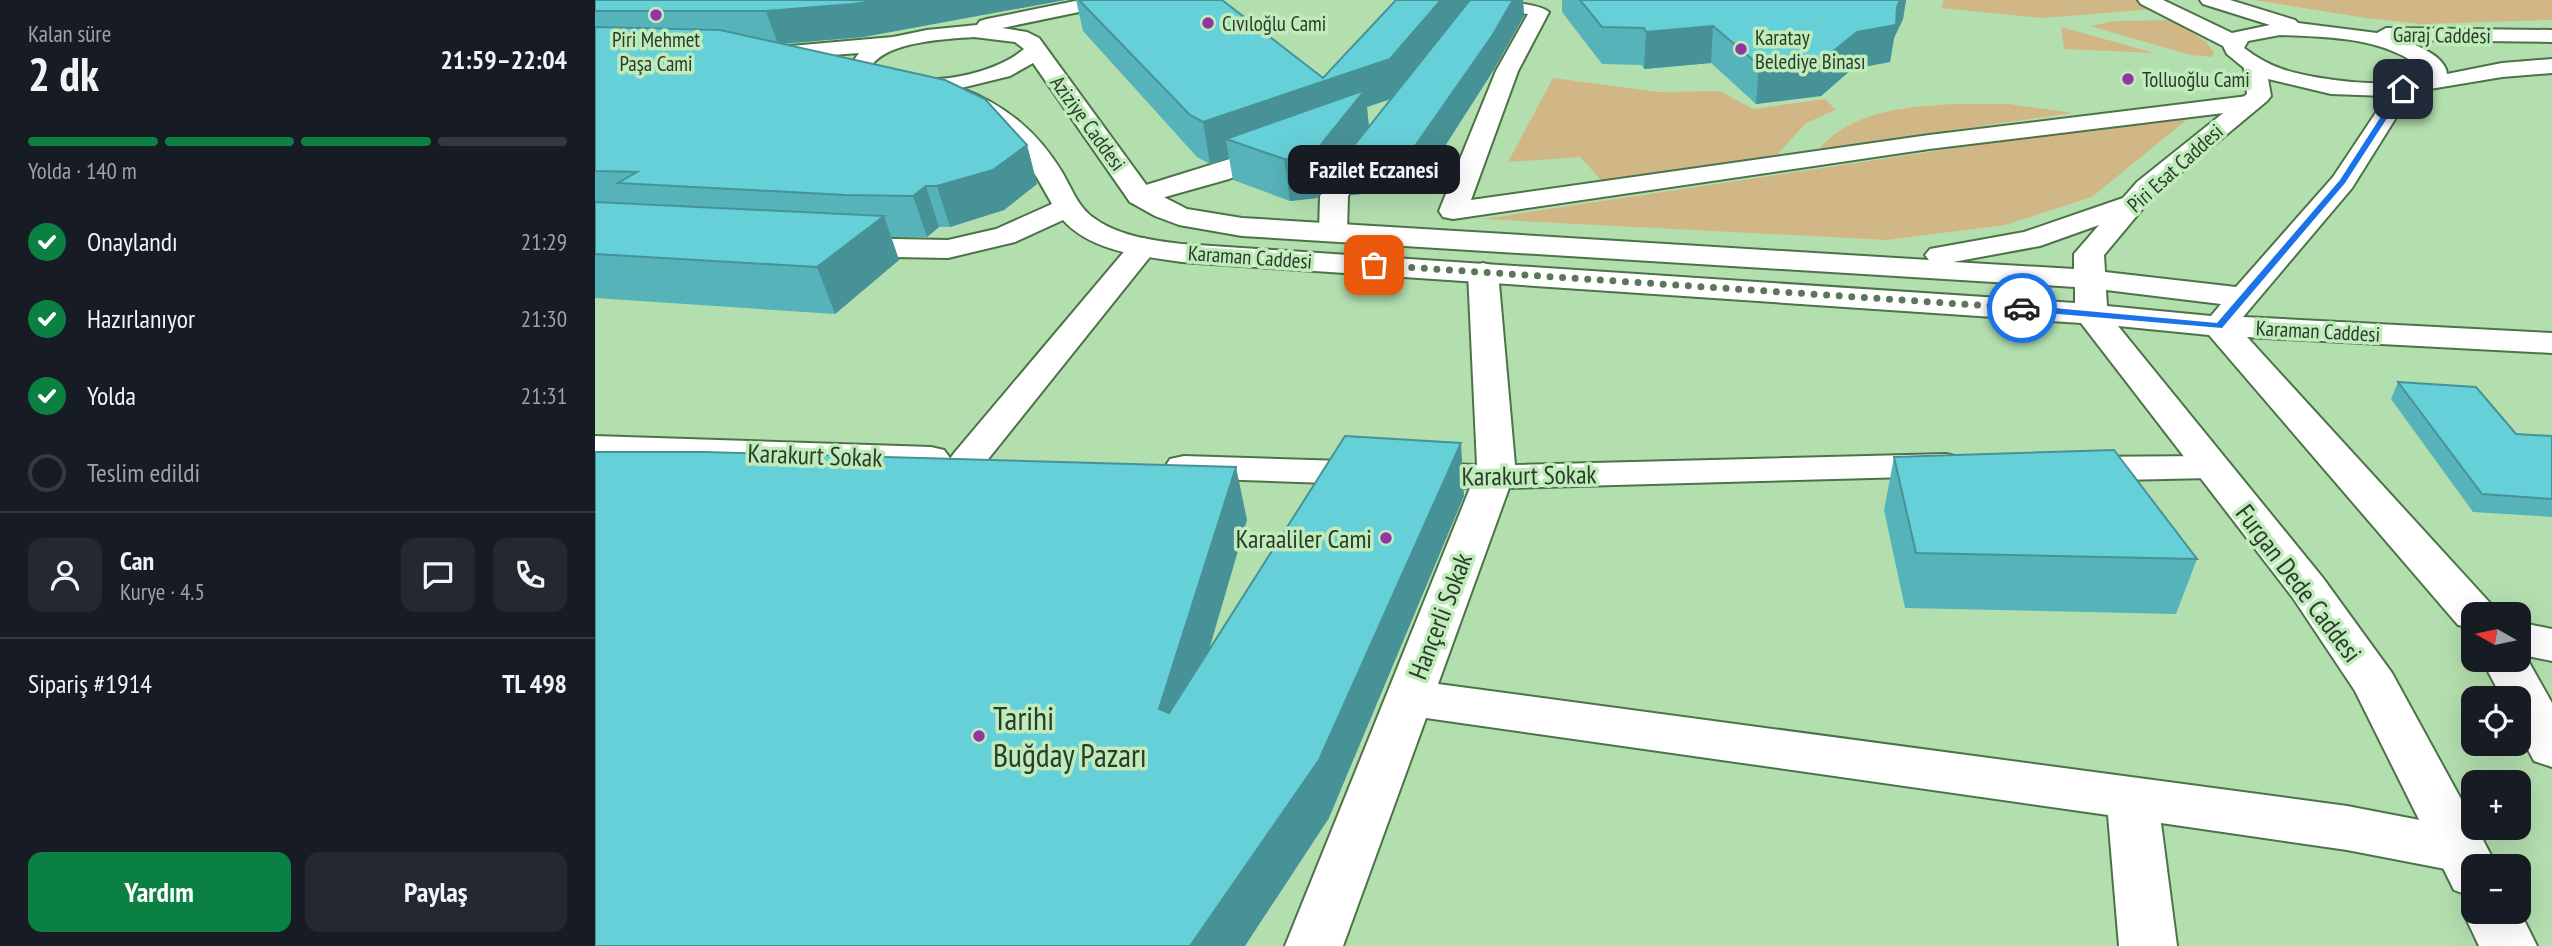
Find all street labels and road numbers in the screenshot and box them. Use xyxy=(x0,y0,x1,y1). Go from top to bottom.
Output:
street label: Garaj Caddesi xyxy=(2393,21,2491,49)
street label: Aziziye Caddesi xyxy=(1044,70,1132,176)
street label: Piri Esat Caddesi xyxy=(2121,118,2229,218)
street label: Karaman Caddesi xyxy=(1187,239,1313,275)
street label: Karaman Caddesi xyxy=(2255,314,2381,348)
street label: Karakurt Sokak xyxy=(747,436,883,474)
street label: Karakurt Sokak xyxy=(1461,457,1597,493)
street label: Furgan Dede Caddesi xyxy=(2229,497,2369,669)
street label: Hançerli Sokak xyxy=(1401,548,1479,684)

